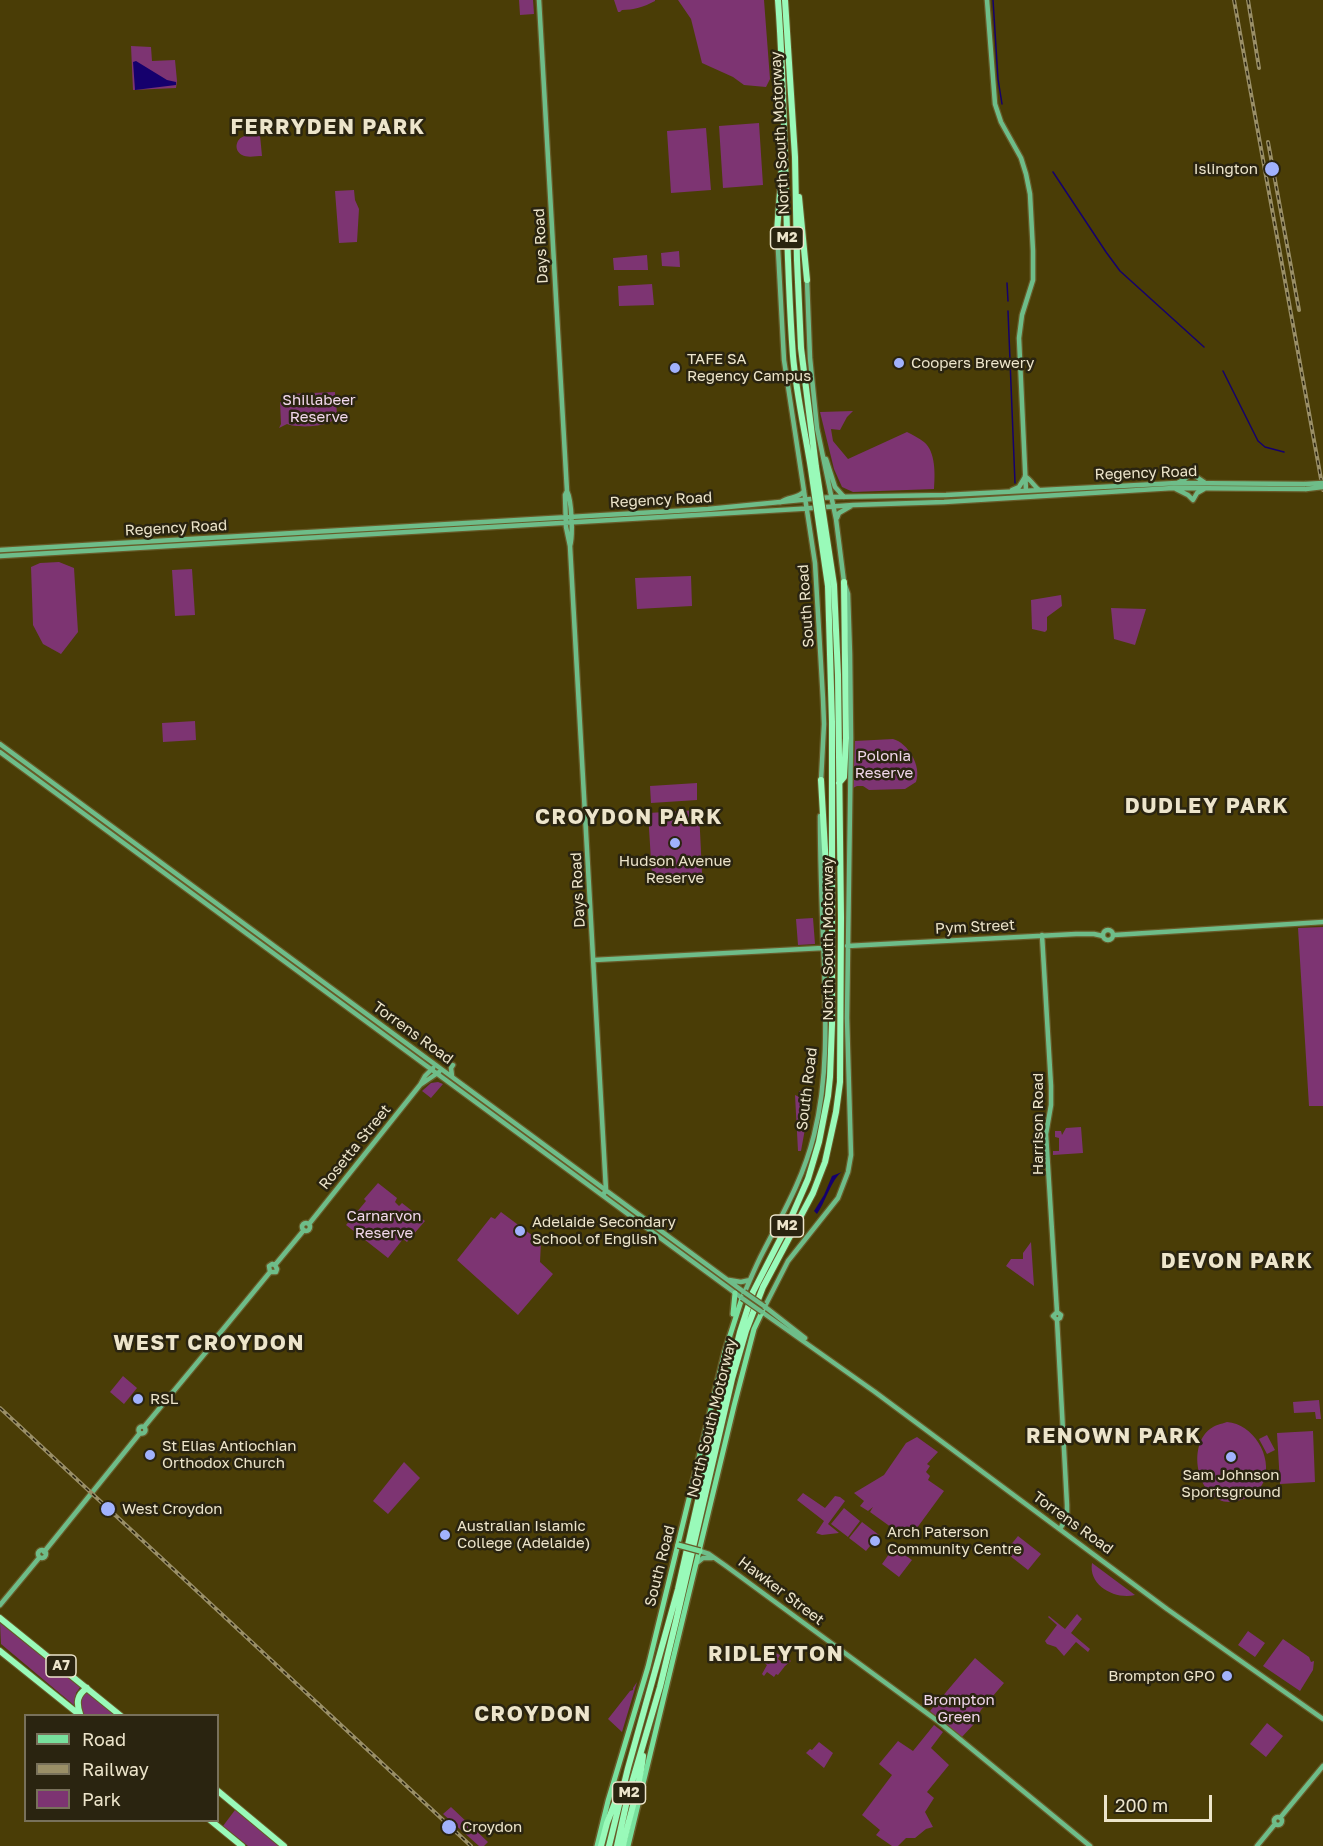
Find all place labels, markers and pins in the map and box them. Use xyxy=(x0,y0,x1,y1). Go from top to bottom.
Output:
place label: Islington xyxy=(1194,160,1258,178)
marker: Islington xyxy=(1263,160,1281,178)
place label: TAFE SA Regency Campus xyxy=(687,350,811,385)
place label: Coopers Brewery xyxy=(911,354,1034,372)
marker: Coopers Brewery xyxy=(892,356,906,370)
marker: TAFE SA Regency Campus xyxy=(668,361,682,375)
marker: Hudson Avenue Reserve xyxy=(668,836,682,850)
place label: Hudson Avenue Reserve xyxy=(619,852,731,887)
place label: Adelaide Secondary School of English xyxy=(532,1213,676,1248)
marker: Adelaide Secondary School of English xyxy=(513,1224,527,1238)
place label: RSL xyxy=(150,1390,178,1408)
marker: RSL xyxy=(131,1392,145,1406)
place label: St Elias Antiochian Orthodox Church xyxy=(162,1437,296,1472)
marker: St Elias Antiochian Orthodox Church xyxy=(143,1448,157,1462)
marker: Sam Johnson Sportsground xyxy=(1224,1450,1238,1464)
place label: Sam Johnson Sportsground xyxy=(1181,1466,1281,1501)
marker: West Croydon xyxy=(99,1500,117,1518)
place label: West Croydon xyxy=(122,1500,222,1518)
place label: Australian Islamic College (Adelaide) xyxy=(457,1517,590,1552)
place label: Arch Paterson Community Centre xyxy=(887,1523,1022,1558)
marker: Australian Islamic College (Adelaide) xyxy=(438,1528,452,1542)
marker: Arch Paterson Community Centre xyxy=(868,1534,882,1548)
place label: Brompton GPO xyxy=(1108,1667,1215,1685)
marker: Brompton GPO xyxy=(1220,1669,1234,1683)
marker: Croydon xyxy=(440,1818,458,1836)
place label: Croydon xyxy=(462,1818,522,1836)

